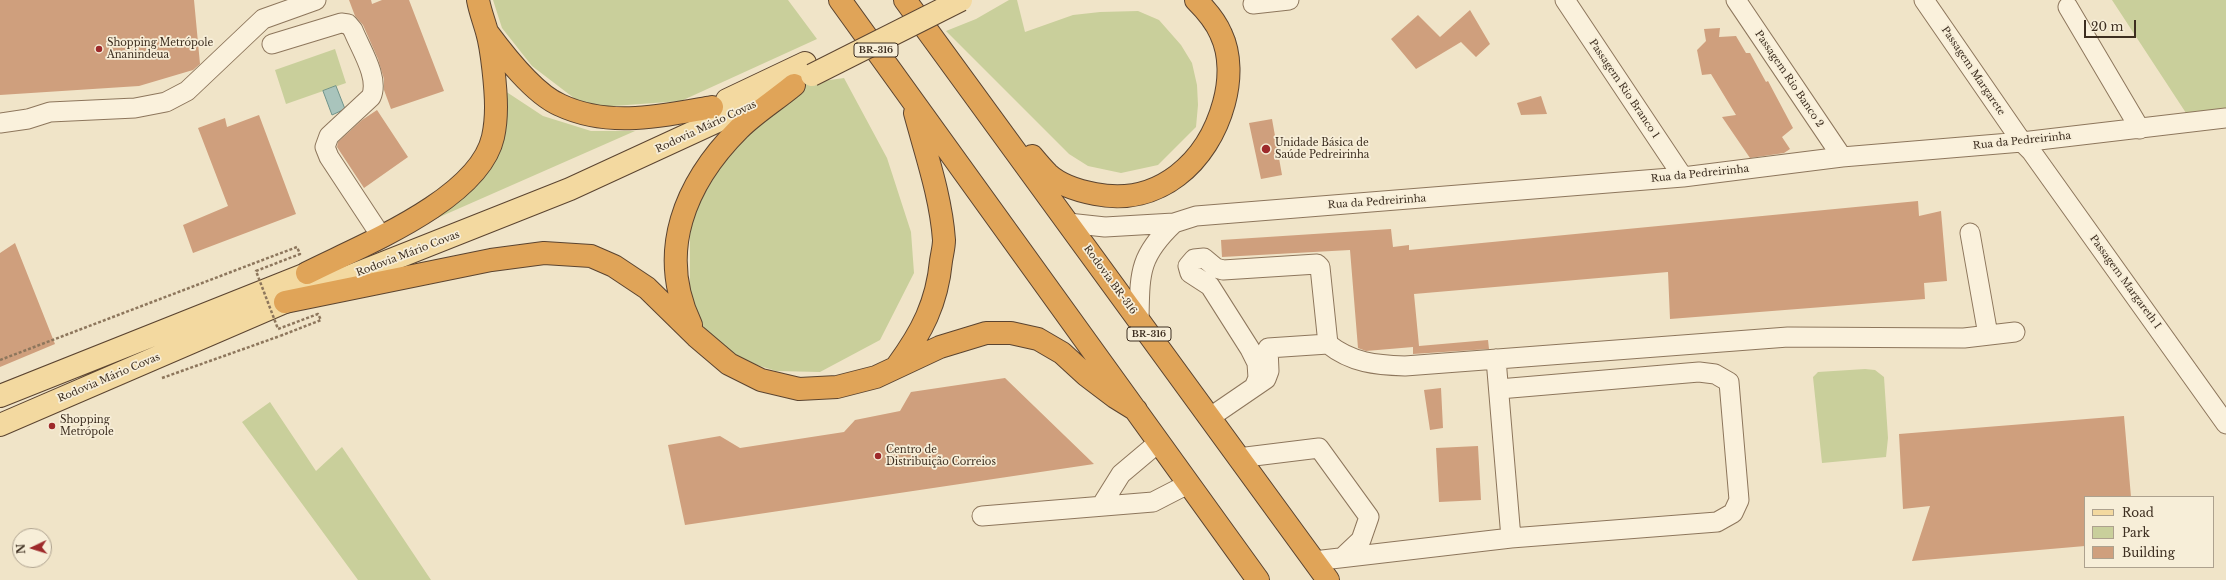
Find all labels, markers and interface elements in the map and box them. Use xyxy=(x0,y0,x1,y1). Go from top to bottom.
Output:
scale bar xyxy=(2086,12,2138,38)
text: 20 m xyxy=(2091,19,2123,34)
street label: Passagem Margarete xyxy=(1939,24,2007,118)
street label: Passagem Rio Banco 2 xyxy=(1752,28,1826,130)
place label: Shopping Metrópole Ananindeua xyxy=(107,37,213,60)
street label: Passagem Rio Branco 1 xyxy=(1586,37,1662,141)
road number: BR-316 xyxy=(854,43,898,57)
marker: Shopping Metrópole Ananindeua xyxy=(94,44,104,54)
street label: Rodovia Mário Covas xyxy=(654,98,758,156)
street label: Rua da Pedreirinha xyxy=(1972,130,2072,152)
place label: Unidade Básica de Saúde Pedreirinha xyxy=(1275,137,1369,160)
marker: Unidade Básica de Saúde Pedreirinha xyxy=(1260,143,1272,155)
street label: Rua da Pedreirinha xyxy=(1650,163,1750,185)
street label: Rua da Pedreirinha xyxy=(1327,193,1427,211)
street label: Rodovia Mário Covas xyxy=(355,229,461,279)
street label: Passagem Margareth I xyxy=(2087,233,2163,331)
street label: Rodovia BR-316 xyxy=(1081,243,1139,317)
road number: BR-316 xyxy=(1127,327,1171,341)
street label: Rodovia Mário Covas xyxy=(56,351,162,405)
place label: Shopping Metrópole xyxy=(60,414,114,438)
marker: Shopping Metrópole xyxy=(47,421,57,431)
place label: Centro de Distribuição Correios xyxy=(886,444,996,468)
marker: Centro de Distribuição Correios xyxy=(873,451,883,461)
legend xyxy=(2084,496,2214,568)
text: Road xyxy=(2122,505,2154,520)
text: Park xyxy=(2122,525,2150,540)
north arrow xyxy=(12,528,52,568)
text: N xyxy=(14,543,28,554)
text: Building xyxy=(2122,545,2175,560)

